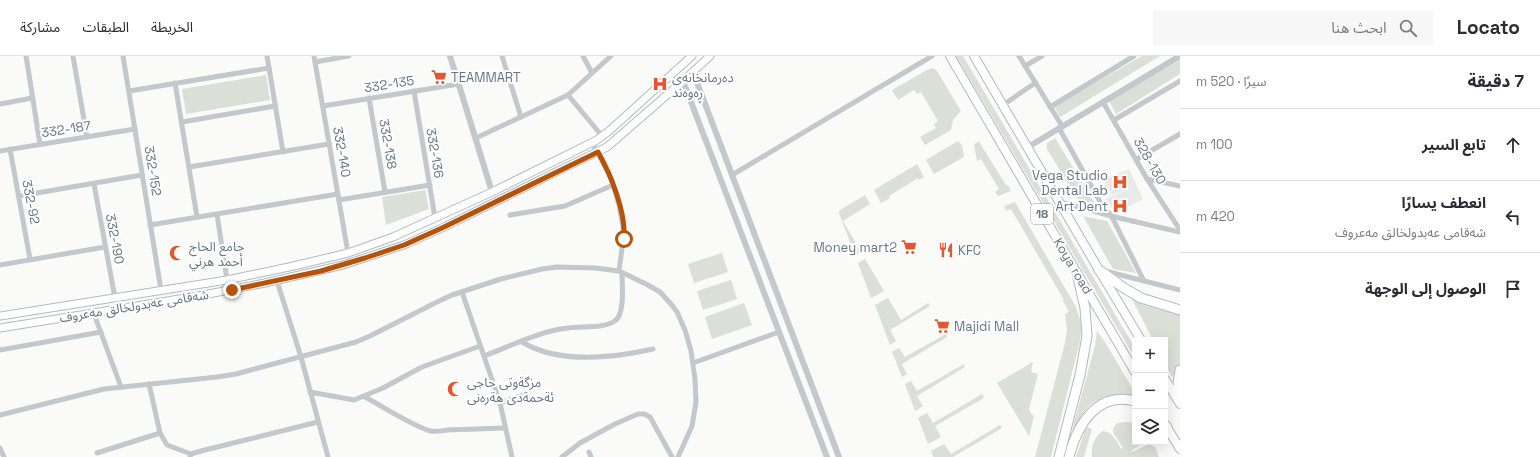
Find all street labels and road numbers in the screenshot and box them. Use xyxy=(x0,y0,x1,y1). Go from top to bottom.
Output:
street label: 332-135 xyxy=(363,72,415,96)
street label: 332-187 xyxy=(40,117,92,141)
street label: 332-138 xyxy=(375,118,401,170)
street label: 332-140 xyxy=(329,125,355,179)
street label: 332-136 xyxy=(422,127,448,179)
street label: 328-130 xyxy=(1130,135,1170,187)
street label: 332-152 xyxy=(141,145,165,197)
street label: 332-92 xyxy=(18,178,44,226)
road number: 18 xyxy=(1031,204,1053,224)
street label: 332-190 xyxy=(102,212,128,266)
street label: Koya road xyxy=(1050,235,1096,297)
street label: شەقامی عەبدولخالق مەعروف xyxy=(58,286,210,326)

